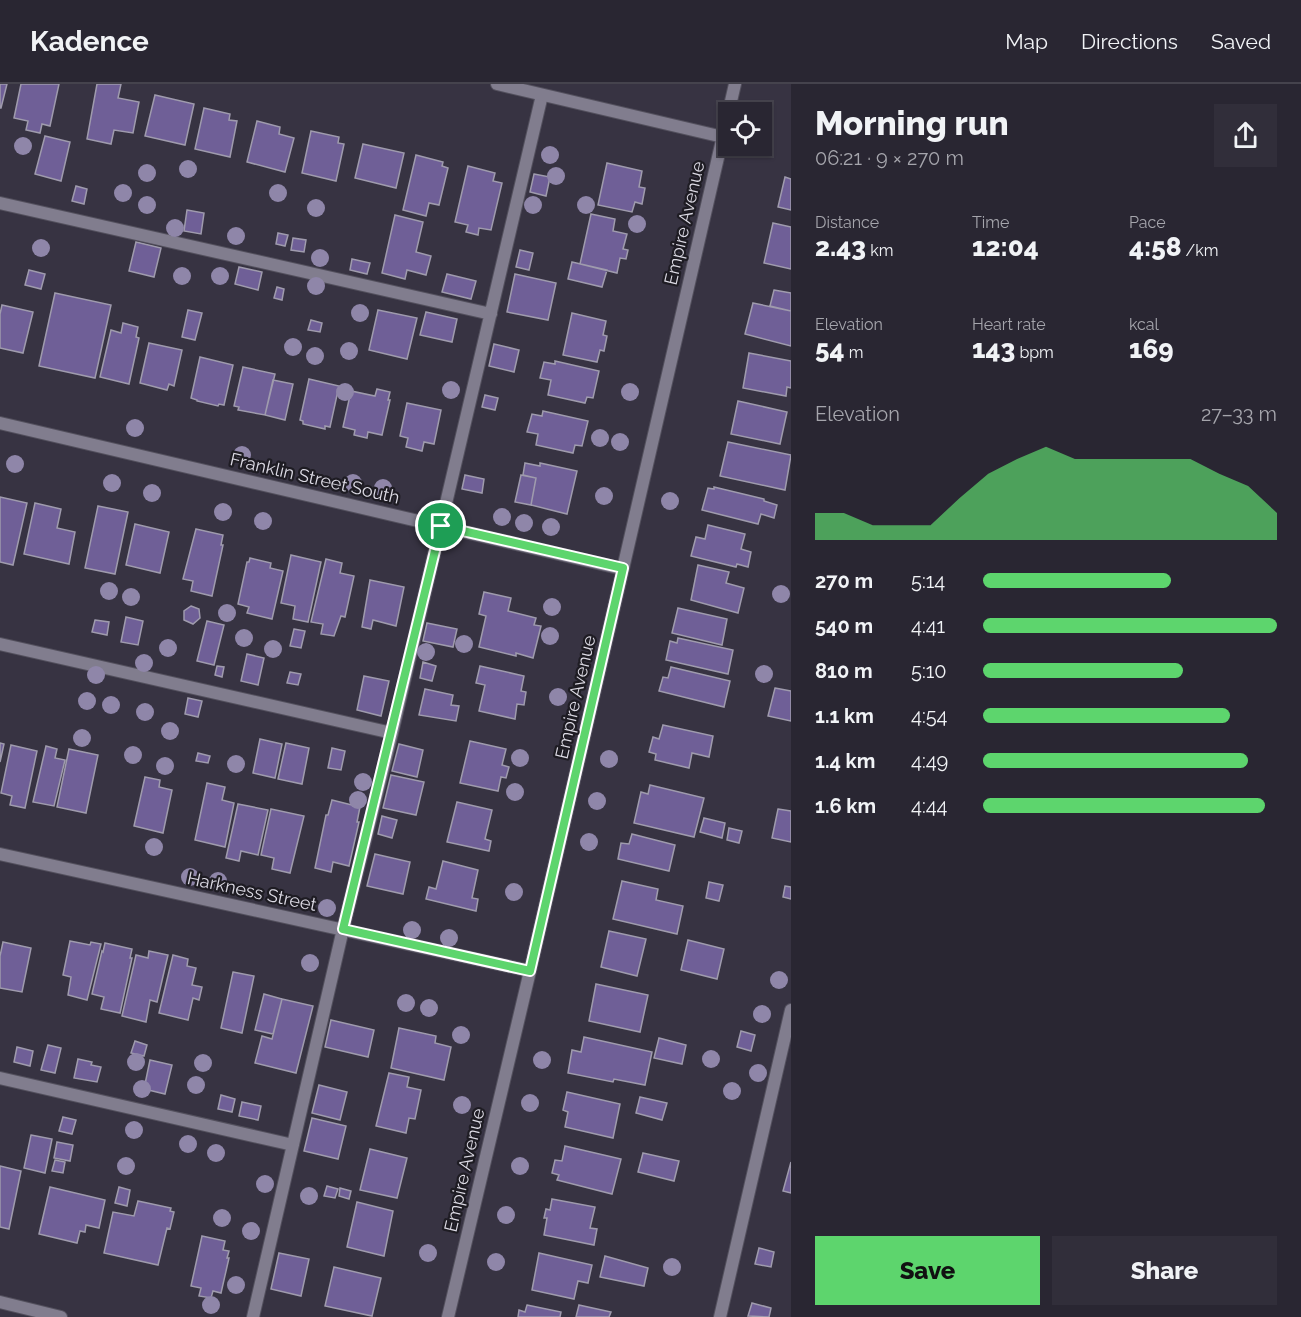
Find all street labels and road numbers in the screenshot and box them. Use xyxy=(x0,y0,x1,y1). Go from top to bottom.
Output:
street label: Empire Avenue xyxy=(660,159,709,287)
street label: Franklin Street South xyxy=(228,448,402,508)
street label: Empire Avenue xyxy=(551,633,600,761)
street label: Harkness Street xyxy=(185,867,319,915)
street label: Empire Avenue xyxy=(440,1106,489,1234)

